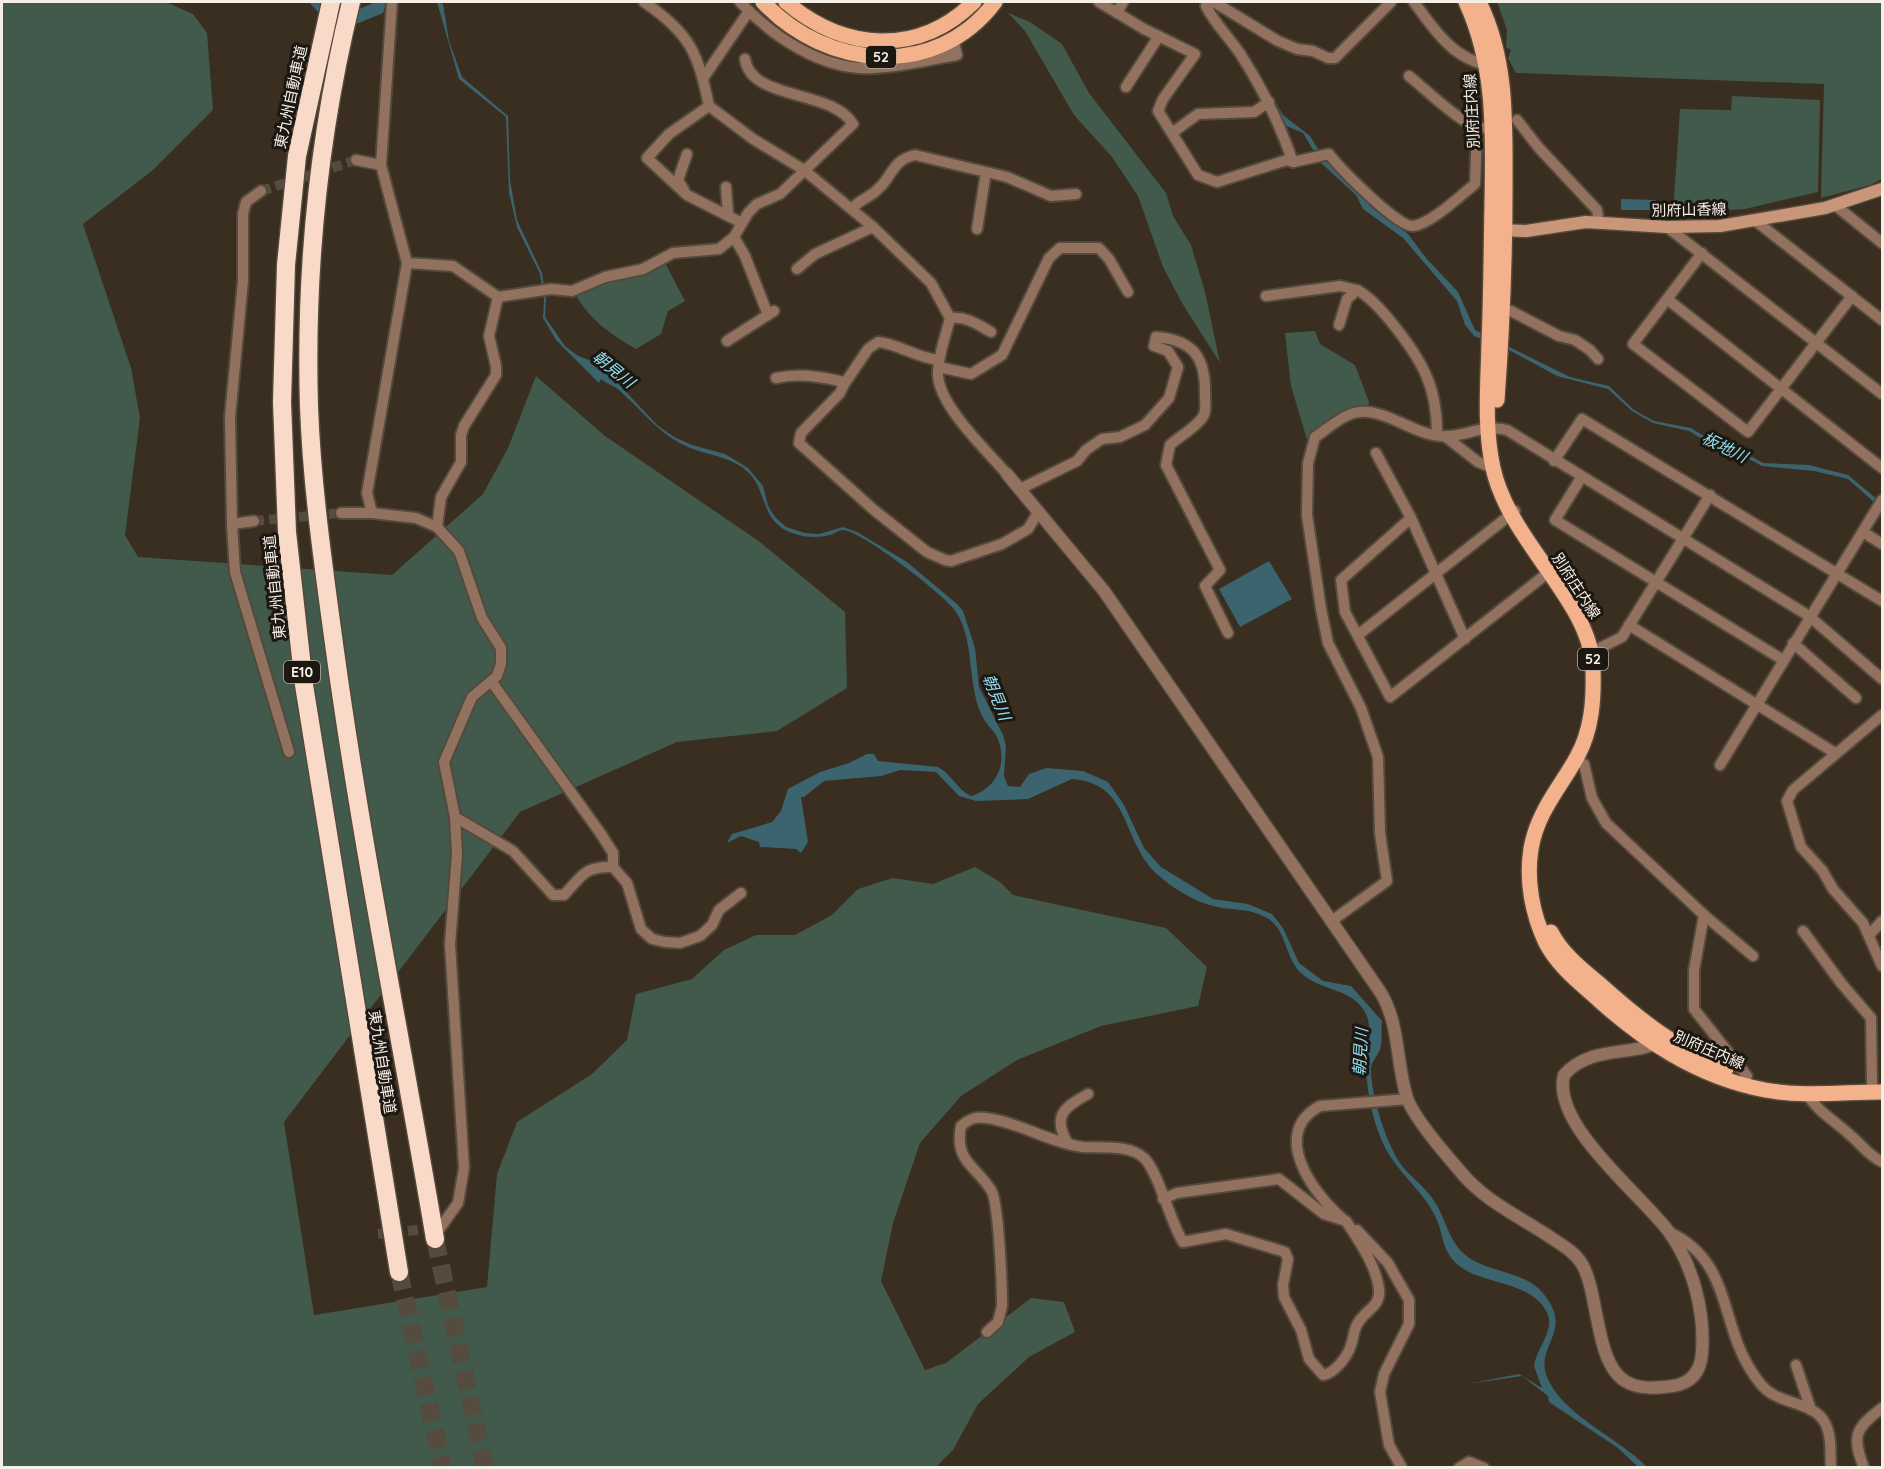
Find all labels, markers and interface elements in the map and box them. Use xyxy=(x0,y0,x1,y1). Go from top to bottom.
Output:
street label: 東九州自動車道 xyxy=(270,44,311,150)
road number: 52 xyxy=(866,46,896,68)
street label: 別府庄内線 xyxy=(1460,73,1483,149)
street label: 別府山香線 xyxy=(1651,199,1727,220)
water label: 朝見川 xyxy=(589,346,640,393)
water label: 板地川 xyxy=(1699,427,1753,467)
street label: 東九州自動車道 xyxy=(260,534,289,640)
street label: 別府庄内線 xyxy=(1548,549,1605,622)
road number: 52 xyxy=(1578,648,1608,670)
road number: E10 xyxy=(284,661,320,683)
water label: 朝見川 xyxy=(979,671,1016,725)
street label: 東九州自動車道 xyxy=(365,1009,400,1115)
water label: 朝見川 xyxy=(1349,1026,1371,1076)
street label: 別府庄内線 xyxy=(1671,1026,1747,1073)

